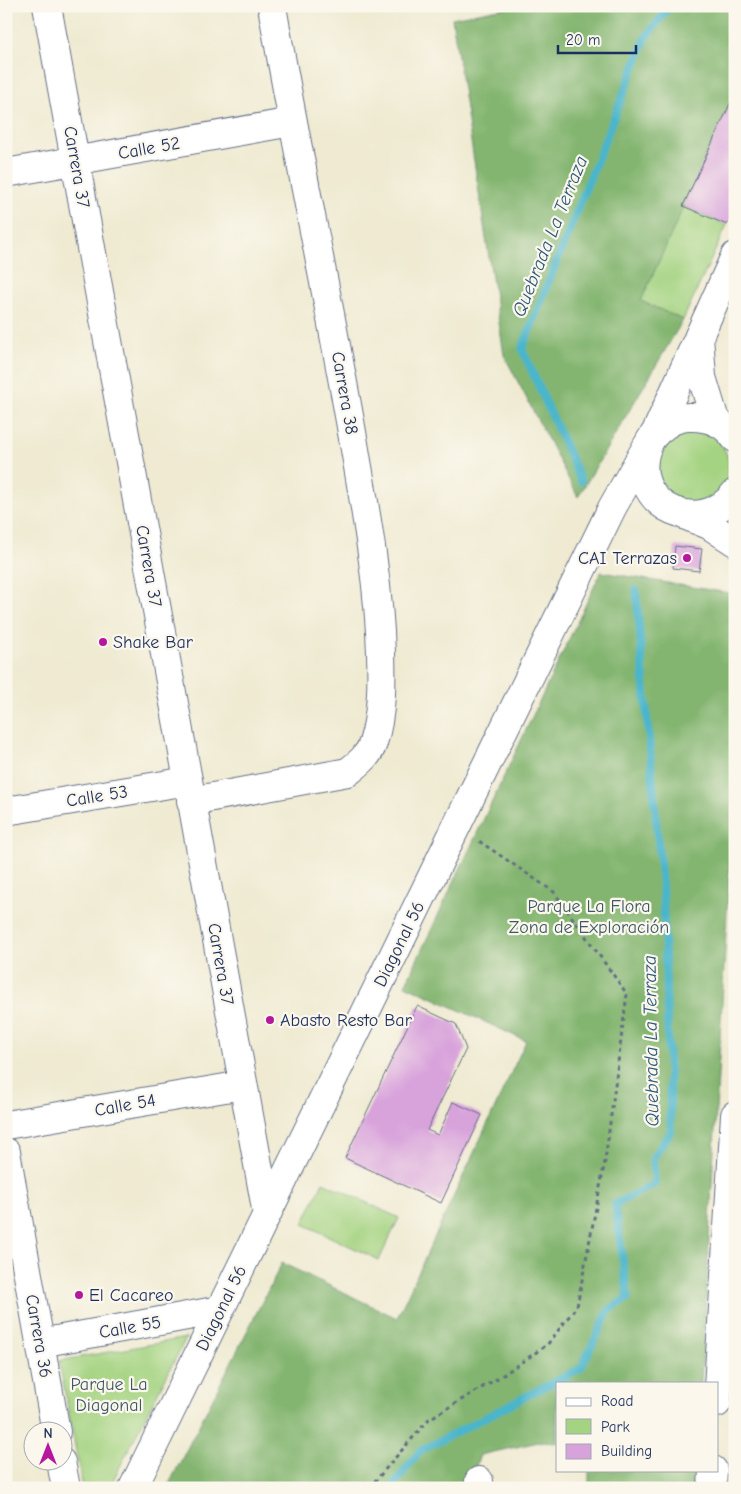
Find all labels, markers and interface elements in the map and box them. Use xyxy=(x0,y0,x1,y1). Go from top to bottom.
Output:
scale bar xyxy=(558,22,636,54)
text: 20 m xyxy=(566,31,600,49)
street label: Carrera 37 xyxy=(59,124,94,210)
street label: Calle 52 xyxy=(117,133,182,164)
water label: Quebrada La Terraza xyxy=(508,153,592,320)
street label: Carrera 38 xyxy=(327,350,362,436)
street label: Carrera 37 xyxy=(131,523,166,609)
place label: CAI Terrazas xyxy=(578,548,677,569)
marker: CAI Terrazas xyxy=(681,552,693,564)
place label: Shake Bar xyxy=(113,632,194,653)
marker: Shake Bar xyxy=(97,636,109,648)
street label: Calle 53 xyxy=(65,781,129,812)
park label: Parque La Flora Zona de Exploración xyxy=(509,896,669,938)
street label: Diagonal 56 xyxy=(370,898,429,990)
street label: Carrera 37 xyxy=(203,921,238,1007)
water label: Quebrada La Terraza xyxy=(639,955,663,1127)
place label: Abasto Resto Bar xyxy=(280,1010,413,1031)
marker: Abasto Resto Bar xyxy=(264,1014,276,1026)
street label: Calle 54 xyxy=(93,1090,157,1121)
street label: Diagonal 56 xyxy=(192,1262,251,1354)
place label: El Cacareo xyxy=(89,1285,173,1306)
marker: El Cacareo xyxy=(73,1289,85,1301)
street label: Carrera 36 xyxy=(21,1293,56,1379)
street label: Calle 55 xyxy=(97,1312,163,1343)
park label: Parque La Diagonal xyxy=(71,1374,147,1416)
legend xyxy=(556,1382,718,1472)
text: Road xyxy=(601,1392,633,1410)
text: Park xyxy=(601,1418,630,1436)
north arrow xyxy=(22,1422,72,1472)
text: N xyxy=(43,1425,53,1442)
text: Building xyxy=(601,1442,652,1460)

